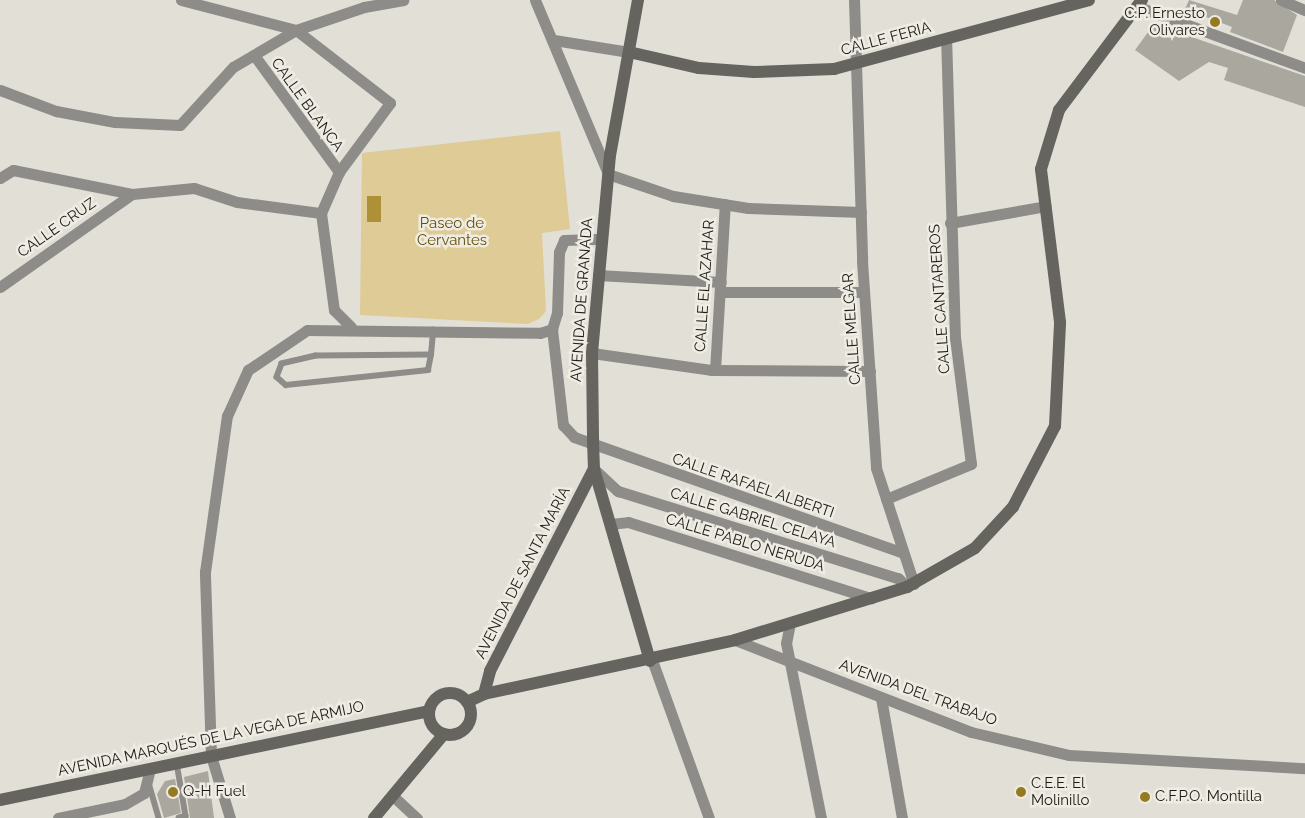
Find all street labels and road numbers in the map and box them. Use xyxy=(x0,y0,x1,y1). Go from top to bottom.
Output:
street label: CALLE FERIA xyxy=(839,18,933,60)
street label: CALLE BLANCA xyxy=(267,55,347,155)
street label: CALLE CRUZ xyxy=(14,194,100,262)
street label: AVENIDA DE GRANADA xyxy=(567,217,597,383)
street label: CALLE EL AZAHAR xyxy=(691,219,719,353)
street label: CALLE CANTAREROS xyxy=(926,224,954,374)
street label: CALLE MELGAR xyxy=(839,273,865,385)
street label: CALLE RAFAEL ALBERTI xyxy=(669,450,837,522)
street label: AVENIDA DE SANTA MARÍA xyxy=(472,484,574,662)
street label: CALLE GABRIEL CELAYA xyxy=(668,484,838,552)
street label: CALLE PABLO NERUDA xyxy=(663,510,827,576)
street label: AVENIDA DEL TRABAJO xyxy=(836,656,1000,730)
street label: AVENIDA MARQUÉS DE LA VEGA DE ARMIJO xyxy=(55,697,367,781)

